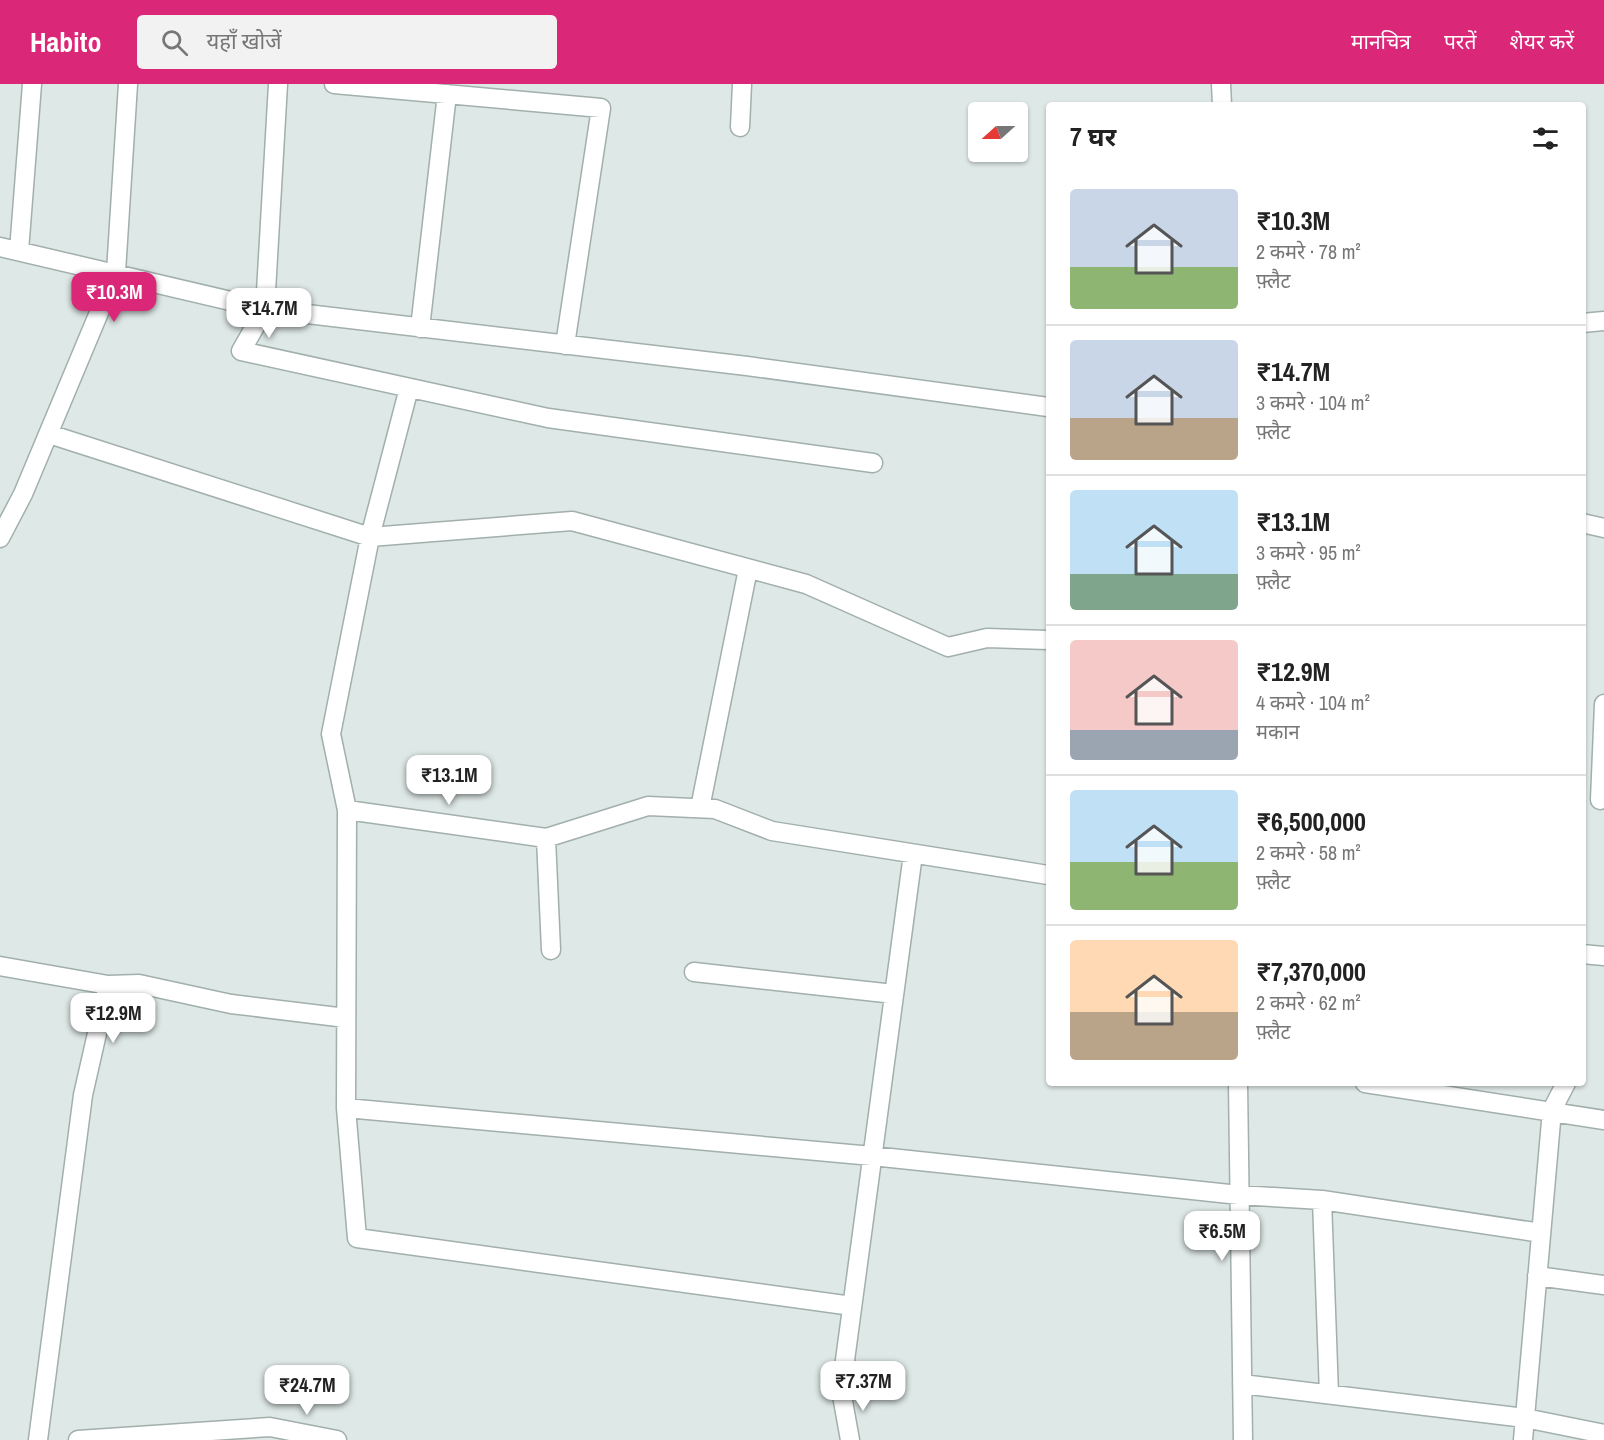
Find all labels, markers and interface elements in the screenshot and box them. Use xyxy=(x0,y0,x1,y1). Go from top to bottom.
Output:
search box xyxy=(137,15,557,69)
text: Habito xyxy=(30,23,101,61)
icon: search xyxy=(158,26,191,59)
text: यहाँ खोजें xyxy=(206,26,282,56)
text: मानचित्र xyxy=(1351,27,1411,56)
text: परतें xyxy=(1444,27,1476,56)
text: शेयर करें xyxy=(1509,27,1574,56)
north arrow xyxy=(968,102,1028,162)
map controls xyxy=(968,102,1028,162)
text: 7 घर xyxy=(1070,119,1116,154)
icon: filters xyxy=(1529,122,1562,155)
text: ₹10.3M xyxy=(1256,203,1330,238)
icon: home xyxy=(1118,213,1190,285)
text: 2 कमरे · 78 m² xyxy=(1256,238,1361,265)
text: फ़्लैट xyxy=(1256,267,1291,294)
pin: ₹10.3M xyxy=(65,272,163,323)
text: ₹10.3M xyxy=(85,278,143,305)
pin: ₹14.7M xyxy=(220,288,318,339)
text: ₹14.7M xyxy=(240,294,298,321)
text: ₹14.7M xyxy=(1256,354,1330,389)
icon: home xyxy=(1118,364,1190,436)
text: 3 कमरे · 104 m² xyxy=(1256,389,1370,416)
text: फ़्लैट xyxy=(1256,418,1291,445)
text: ₹13.1M xyxy=(1256,504,1330,539)
icon: home xyxy=(1118,514,1190,586)
text: 3 कमरे · 95 m² xyxy=(1256,539,1361,566)
text: फ़्लैट xyxy=(1256,568,1291,595)
text: ₹12.9M xyxy=(1256,654,1330,689)
icon: home xyxy=(1118,664,1190,736)
text: 4 कमरे · 104 m² xyxy=(1256,689,1370,716)
text: मकान xyxy=(1256,718,1300,745)
pin: ₹13.1M xyxy=(400,755,498,806)
text: ₹13.1M xyxy=(420,761,478,788)
text: ₹6,500,000 xyxy=(1256,804,1366,839)
icon: home xyxy=(1118,814,1190,886)
text: 2 कमरे · 58 m² xyxy=(1256,839,1361,866)
text: फ़्लैट xyxy=(1256,868,1291,895)
text: ₹7,370,000 xyxy=(1256,954,1366,989)
icon: home xyxy=(1118,964,1190,1036)
text: 2 कमरे · 62 m² xyxy=(1256,989,1361,1016)
pin: ₹12.9M xyxy=(64,993,162,1044)
text: ₹12.9M xyxy=(84,999,142,1026)
text: फ़्लैट xyxy=(1256,1018,1291,1045)
pin: ₹6.5M xyxy=(1180,1211,1264,1262)
text: ₹6.5M xyxy=(1198,1217,1246,1244)
pin: ₹7.37M xyxy=(814,1361,912,1412)
pin: ₹24.7M xyxy=(258,1365,356,1416)
text: ₹7.37M xyxy=(834,1367,892,1394)
text: ₹24.7M xyxy=(278,1371,336,1398)

